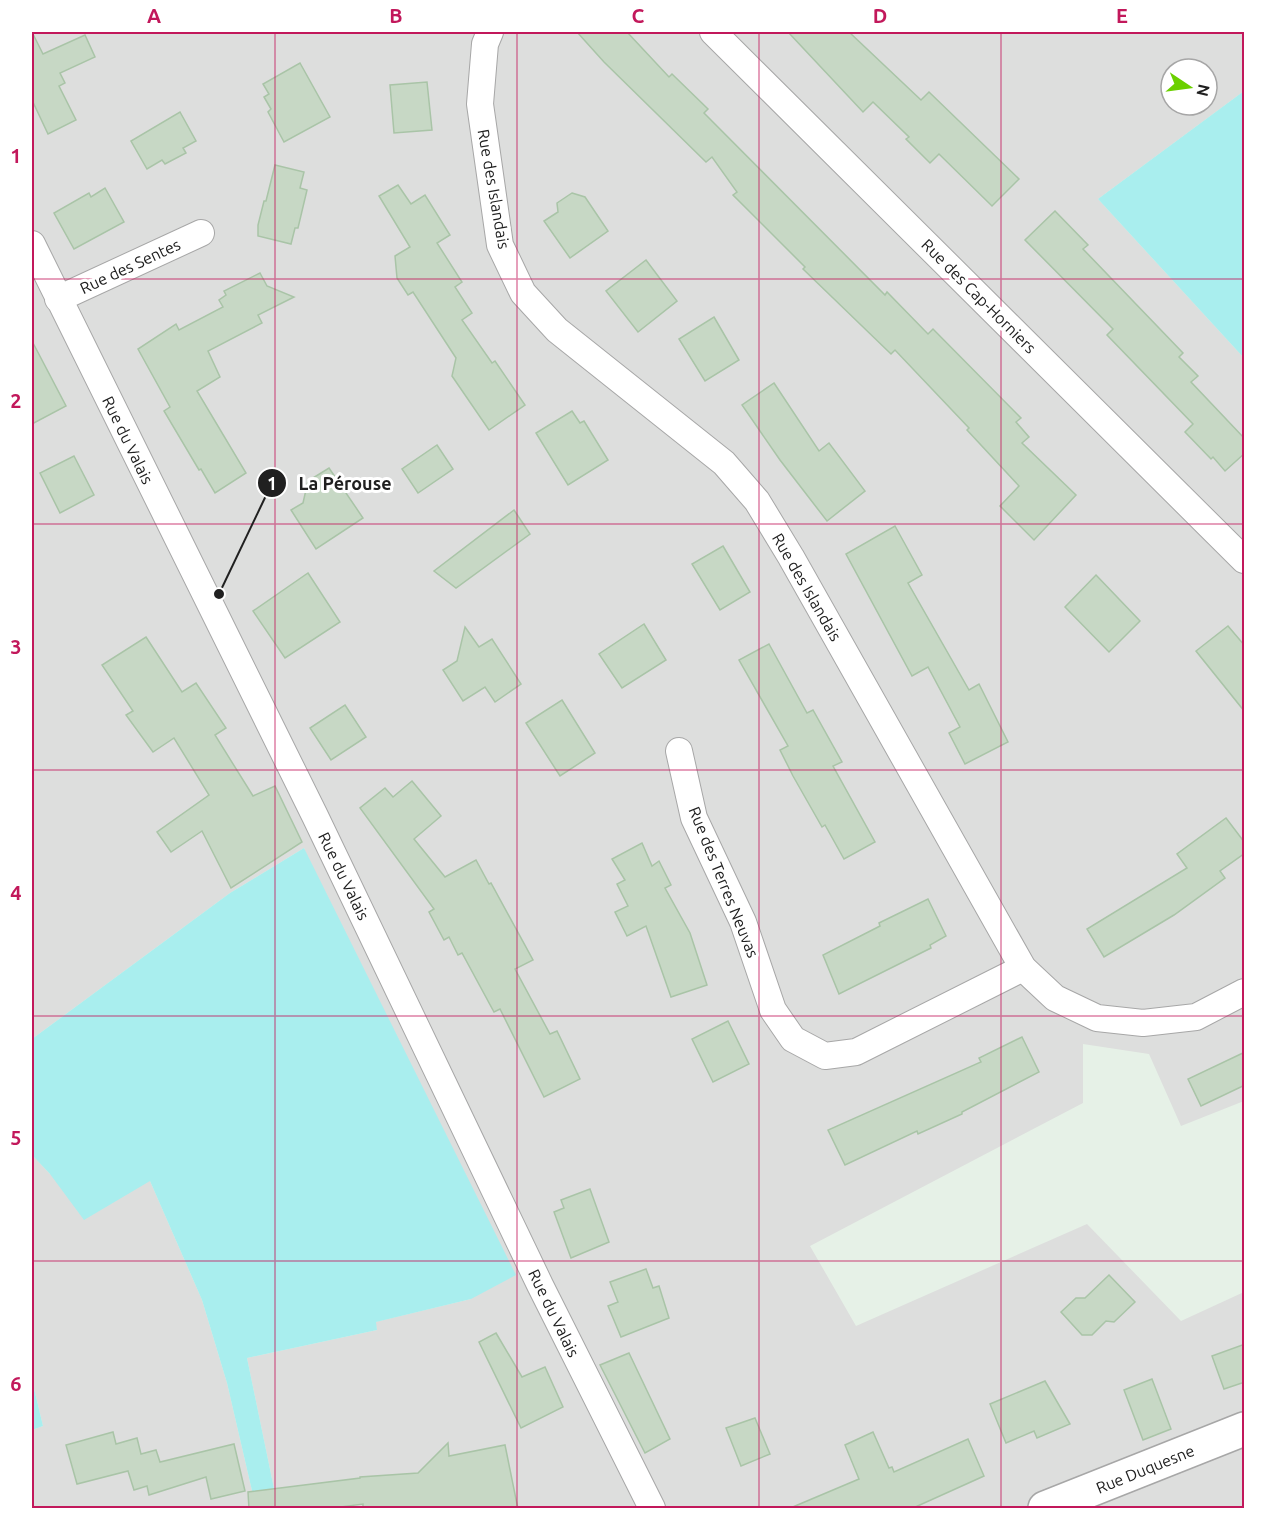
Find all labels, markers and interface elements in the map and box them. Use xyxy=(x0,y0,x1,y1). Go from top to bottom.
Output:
text: A xyxy=(147,4,161,27)
text: B xyxy=(389,4,403,27)
text: C xyxy=(632,4,645,27)
text: D xyxy=(873,4,887,27)
text: E xyxy=(1116,4,1128,27)
north arrow xyxy=(1159,57,1219,117)
text: N xyxy=(1194,83,1214,98)
street label: Rue des Islandais xyxy=(475,128,513,250)
text: 1 xyxy=(10,144,22,167)
street label: Rue des Sentes xyxy=(77,235,183,297)
street label: Rue des Cap-Horniers xyxy=(918,235,1040,357)
text: 2 xyxy=(10,389,22,412)
street label: Rue du Valais xyxy=(99,393,157,487)
callout: La Pérouse xyxy=(257,465,404,501)
text: 1 xyxy=(267,473,277,493)
text: La Pérouse xyxy=(298,473,392,493)
street label: Rue des Islandais xyxy=(769,530,845,644)
text: 3 xyxy=(10,635,22,658)
street label: Rue des Terres Neuvas xyxy=(685,804,763,960)
street label: Rue du Valais xyxy=(315,829,373,923)
text: 4 xyxy=(10,881,22,904)
text: 5 xyxy=(10,1126,22,1149)
street label: Rue du Valais xyxy=(525,1266,583,1360)
text: 6 xyxy=(10,1372,22,1395)
street label: Rue Duquesne xyxy=(1093,1441,1197,1497)

